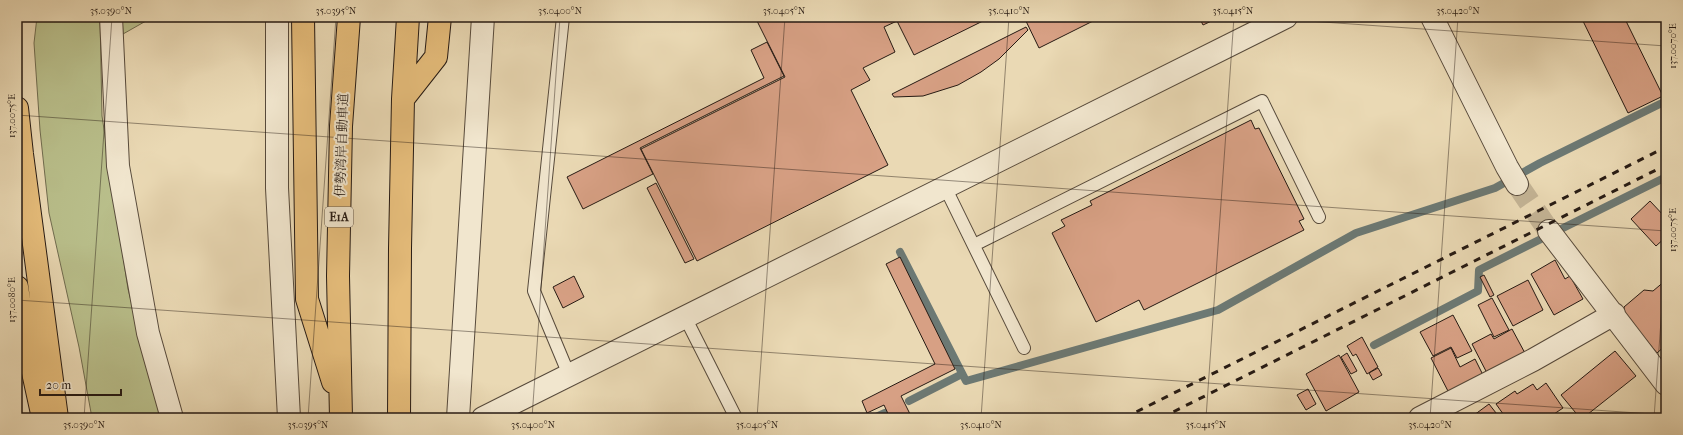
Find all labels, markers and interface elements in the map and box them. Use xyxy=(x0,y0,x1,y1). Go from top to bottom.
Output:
text: 35.0390°N xyxy=(90,5,132,17)
text: 35.0395°N xyxy=(316,5,357,17)
text: 35.0400°N xyxy=(538,5,582,17)
text: 35.0405°N xyxy=(763,5,806,17)
text: 35.0410°N xyxy=(988,5,1030,17)
text: 35.0415°N xyxy=(1213,5,1254,17)
text: 35.0420°N xyxy=(1436,5,1480,17)
text: 137.0070°E xyxy=(1667,23,1679,69)
street label: 伊勢湾岸自動車道 xyxy=(332,93,351,197)
text: 137.0075°E xyxy=(6,94,18,138)
road number: E1A xyxy=(325,207,353,227)
text: 137.0075°E xyxy=(1667,208,1679,252)
text: 137.0080°E xyxy=(6,277,18,323)
scale bar xyxy=(40,371,121,397)
text: 20 m xyxy=(46,378,71,392)
text: 35.0390°N xyxy=(63,419,105,431)
text: 35.0395°N xyxy=(288,419,329,431)
text: 35.0400°N xyxy=(511,419,555,431)
text: 35.0405°N xyxy=(736,419,779,431)
text: 35.0410°N xyxy=(960,419,1002,431)
text: 35.0415°N xyxy=(1186,419,1227,431)
text: 35.0420°N xyxy=(1408,419,1452,431)

